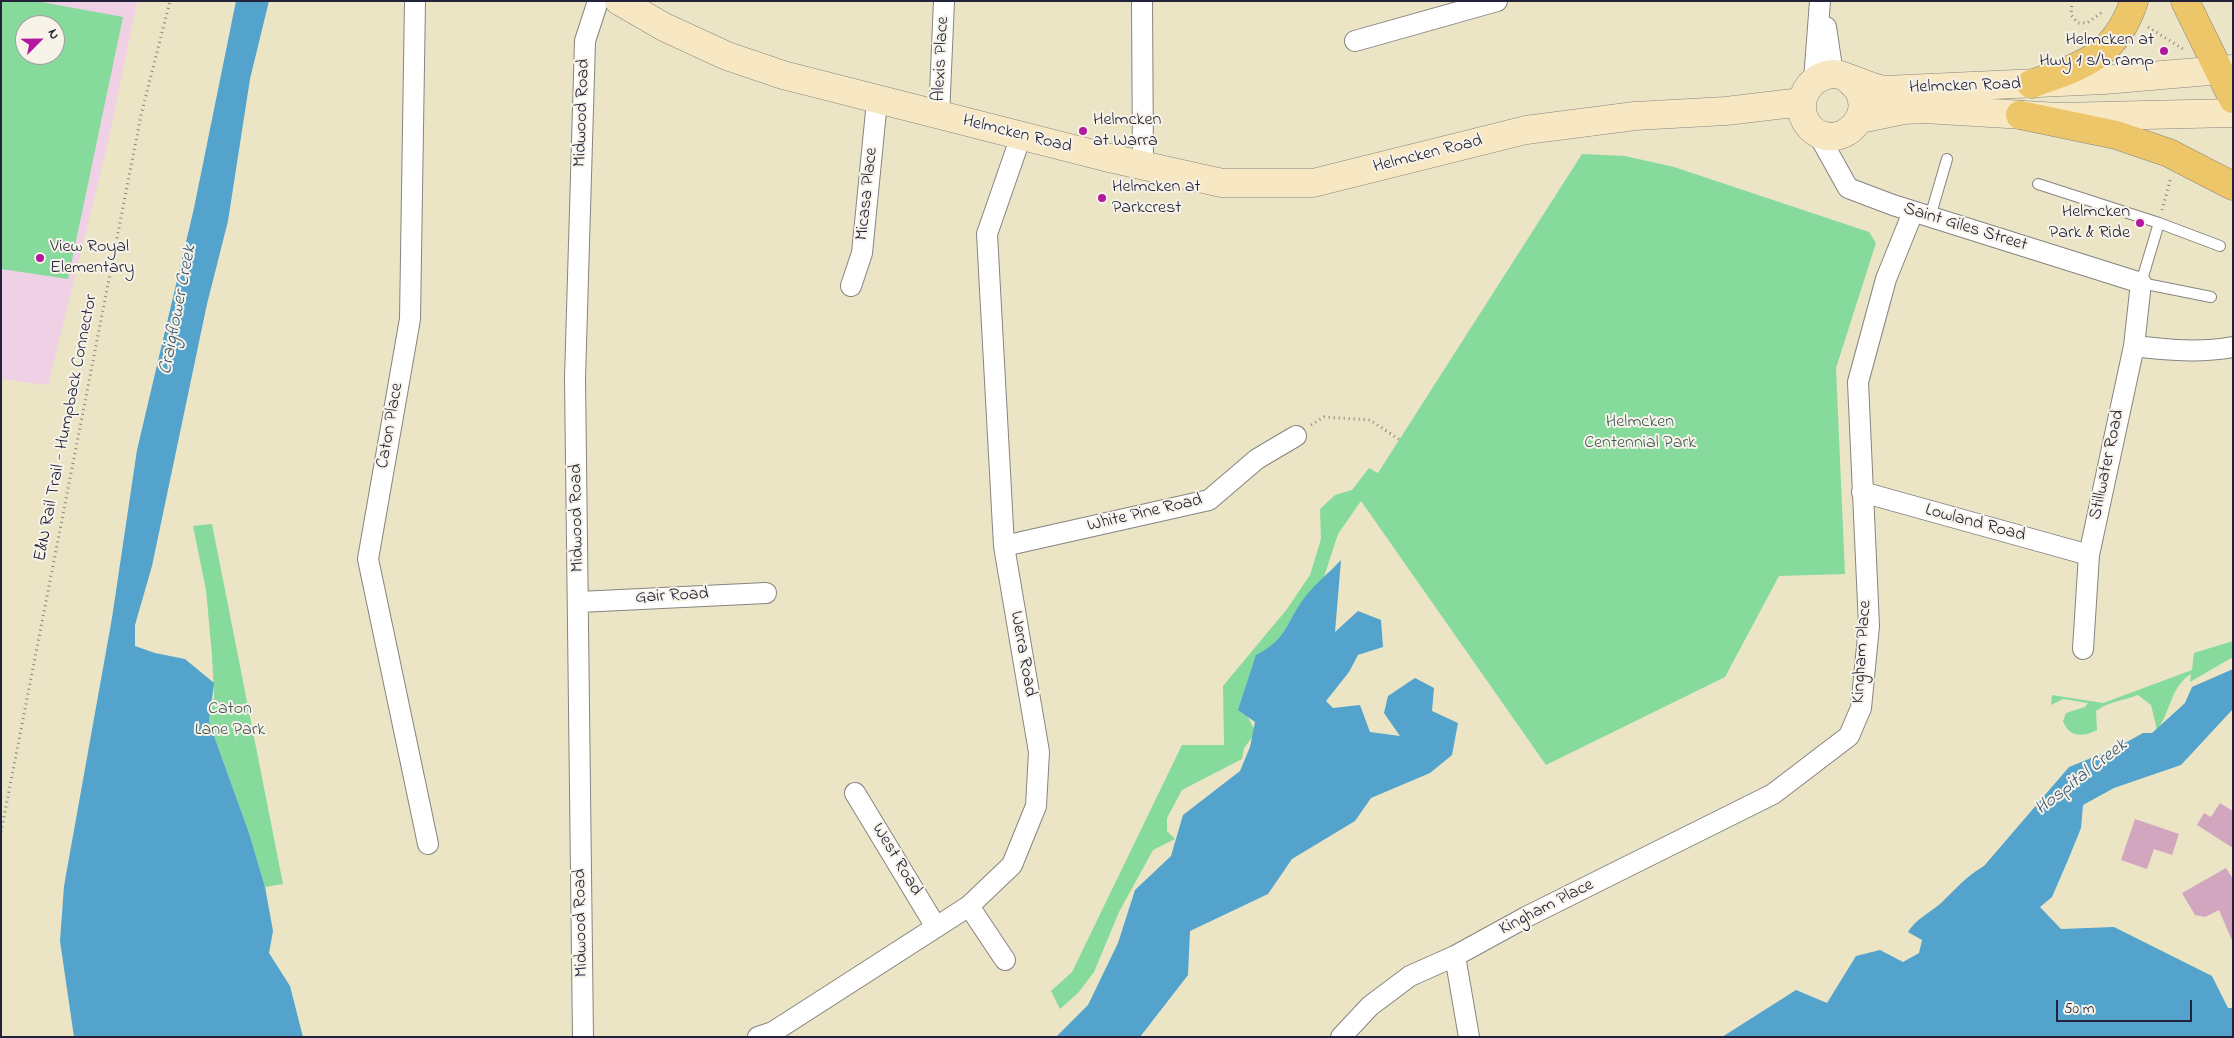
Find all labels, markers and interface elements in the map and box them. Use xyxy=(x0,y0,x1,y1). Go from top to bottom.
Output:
north arrow xyxy=(15,15,65,65)
street label: Alexis Place xyxy=(929,16,955,102)
text: N xyxy=(42,26,65,43)
place label: Helmcken at Hwy 1 s/b ramp xyxy=(2039,30,2154,72)
marker: Helmcken at Hwy 1 s/b ramp xyxy=(2158,45,2170,57)
street label: Midwood Road xyxy=(570,58,596,168)
street label: Helmcken Road xyxy=(1909,74,2021,100)
place label: Helmcken at Warra xyxy=(1093,110,1161,152)
street label: Helmcken Road xyxy=(960,111,1074,159)
marker: Helmcken at Warra xyxy=(1077,125,1089,137)
street label: Helmcken Road xyxy=(1371,131,1485,179)
street label: Micasa Place xyxy=(852,146,884,242)
place label: Helmcken at Parkcrest xyxy=(1112,177,1201,220)
marker: Helmcken at Parkcrest xyxy=(1096,192,1108,204)
street label: Saint Giles Street xyxy=(1900,199,2030,257)
place label: Helmcken Park & Ride xyxy=(2049,202,2130,244)
marker: Helmcken Park & Ride xyxy=(2134,217,2146,229)
place label: View Royal Elementary xyxy=(50,237,134,280)
water label: Craigflower Creek xyxy=(155,243,203,377)
marker: View Royal Elementary xyxy=(34,252,46,264)
street label: E&N Rail Trail - Humpback Connector xyxy=(31,293,103,563)
street label: Caton Place xyxy=(373,382,409,470)
street label: Stillwater Road xyxy=(2086,408,2130,522)
park label: Helmcken Centennial Park xyxy=(1584,412,1696,454)
street label: Midwood Road xyxy=(566,464,590,572)
street label: White Pine Road xyxy=(1085,490,1205,538)
street label: Lowland Road xyxy=(1923,500,2027,548)
street label: Gair Road xyxy=(635,584,709,610)
street label: Kingham Place xyxy=(1849,600,1877,704)
street label: Werra Road xyxy=(1004,610,1040,698)
park label: Caton Lane Park xyxy=(195,699,265,742)
water label: Hospital Creek xyxy=(2031,735,2133,821)
street label: West Road xyxy=(866,820,926,900)
street label: Midwood Road xyxy=(570,869,594,977)
street label: Kingham Place xyxy=(1496,875,1598,941)
scale bar xyxy=(2059,990,2195,1022)
text: 50 m xyxy=(2064,998,2094,1020)

